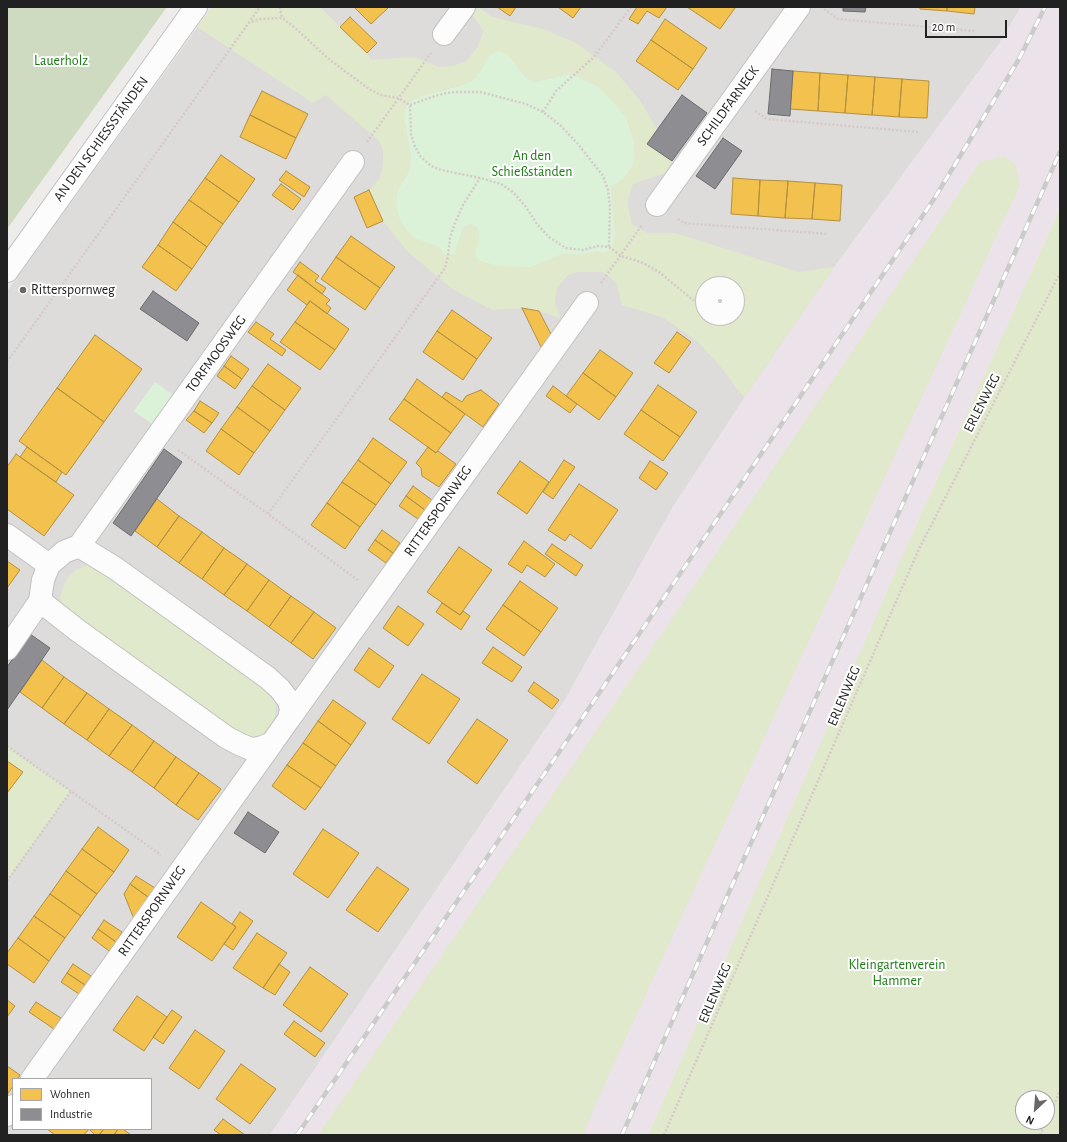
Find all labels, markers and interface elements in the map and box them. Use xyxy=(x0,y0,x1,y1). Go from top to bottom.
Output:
scale bar xyxy=(927,12,1009,38)
text: 20 m xyxy=(932,21,955,33)
park label: Lauerholz xyxy=(34,53,88,69)
street label: SCHILDFARNECK xyxy=(693,63,763,149)
street label: AN DEN SCHIESSSTÄNDEN xyxy=(50,73,152,205)
park label: An den Schießständen xyxy=(492,148,572,180)
place label: Ritterspornweg xyxy=(31,282,115,298)
marker: Ritterspornweg xyxy=(18,285,28,295)
street label: TORFMOOSWEG xyxy=(182,312,250,396)
street label: ERLENWEG xyxy=(960,371,1004,435)
street label: RITTERSPORNWEG xyxy=(400,462,476,560)
street label: ERLENWEG xyxy=(824,663,864,729)
street label: RITTERSPORNWEG xyxy=(114,862,190,960)
park label: Kleingartenverein Hammer xyxy=(848,957,946,990)
street label: ERLENWEG xyxy=(695,960,735,1026)
legend xyxy=(12,1078,152,1130)
text: Wohnen xyxy=(50,1088,90,1100)
north arrow xyxy=(1015,1090,1055,1130)
text: Industrie xyxy=(50,1108,92,1120)
text: N xyxy=(1024,1114,1036,1127)

